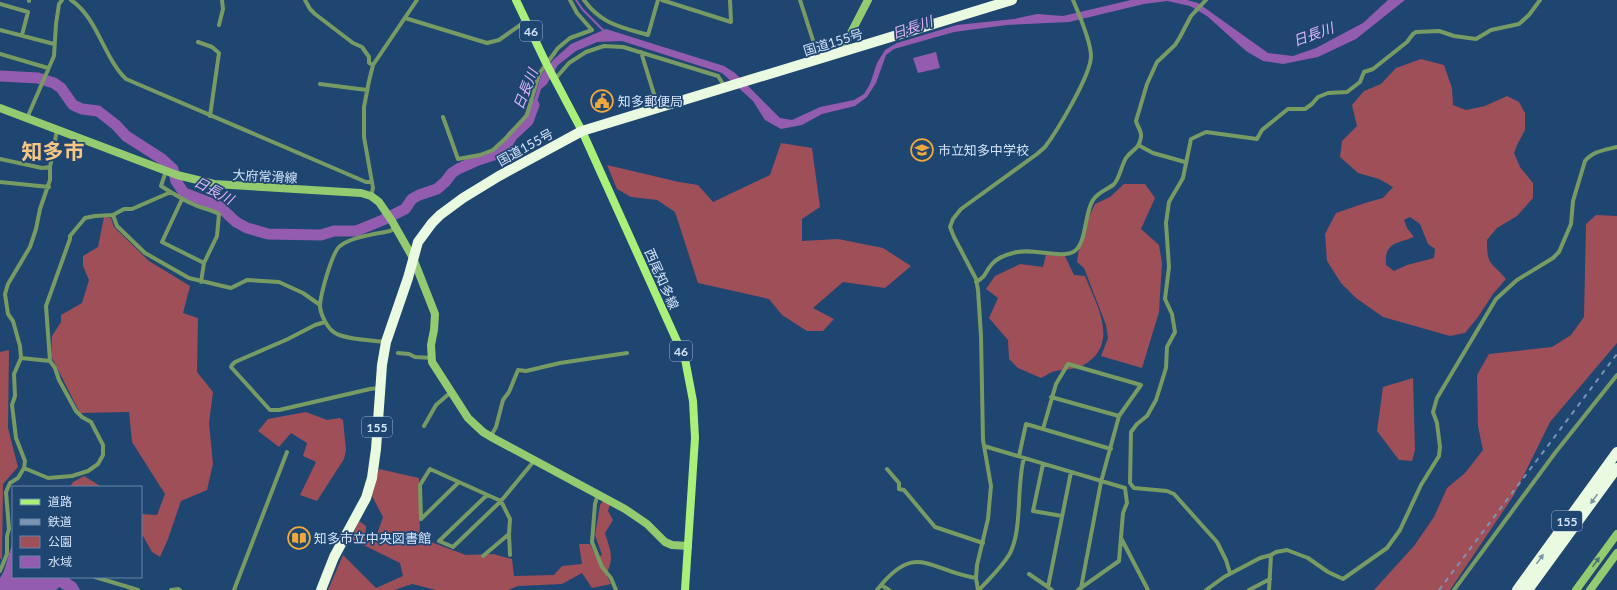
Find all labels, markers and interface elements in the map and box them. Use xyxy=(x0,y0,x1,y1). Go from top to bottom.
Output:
water label: 日長川 xyxy=(889,11,937,42)
water label: 日長川 xyxy=(1290,18,1338,49)
road number: 46 xyxy=(520,21,542,41)
street label: 国道155号 xyxy=(801,25,865,59)
water label: 日長川 xyxy=(509,64,541,112)
public building icon: 知多郵便局 xyxy=(589,88,615,114)
place label: 知多郵便局 xyxy=(618,93,683,109)
street label: 国道155号 xyxy=(494,125,556,169)
school or university icon: 市立知多中学校 xyxy=(909,137,935,163)
district label: 知多市 xyxy=(22,138,85,163)
place label: 市立知多中学校 xyxy=(938,142,1029,158)
street label: 大府常滑線 xyxy=(232,166,298,186)
water label: 日長川 xyxy=(191,173,238,208)
street label: 西尾知多線 xyxy=(641,246,683,312)
road number: 46 xyxy=(670,341,692,361)
road number: 155 xyxy=(362,417,392,437)
legend xyxy=(12,486,142,578)
text: 道路 xyxy=(48,494,72,509)
one-way arrow xyxy=(1590,494,1598,505)
road number: 155 xyxy=(1552,511,1582,531)
text: 鉄道 xyxy=(48,514,72,529)
library icon: 知多市立中央図書館 xyxy=(286,525,312,551)
place label: 知多市立中央図書館 xyxy=(314,530,431,546)
text: 公園 xyxy=(48,534,72,549)
one-way arrow xyxy=(1536,553,1544,564)
text: 水域 xyxy=(48,554,72,569)
one-way arrow xyxy=(1592,557,1600,567)

